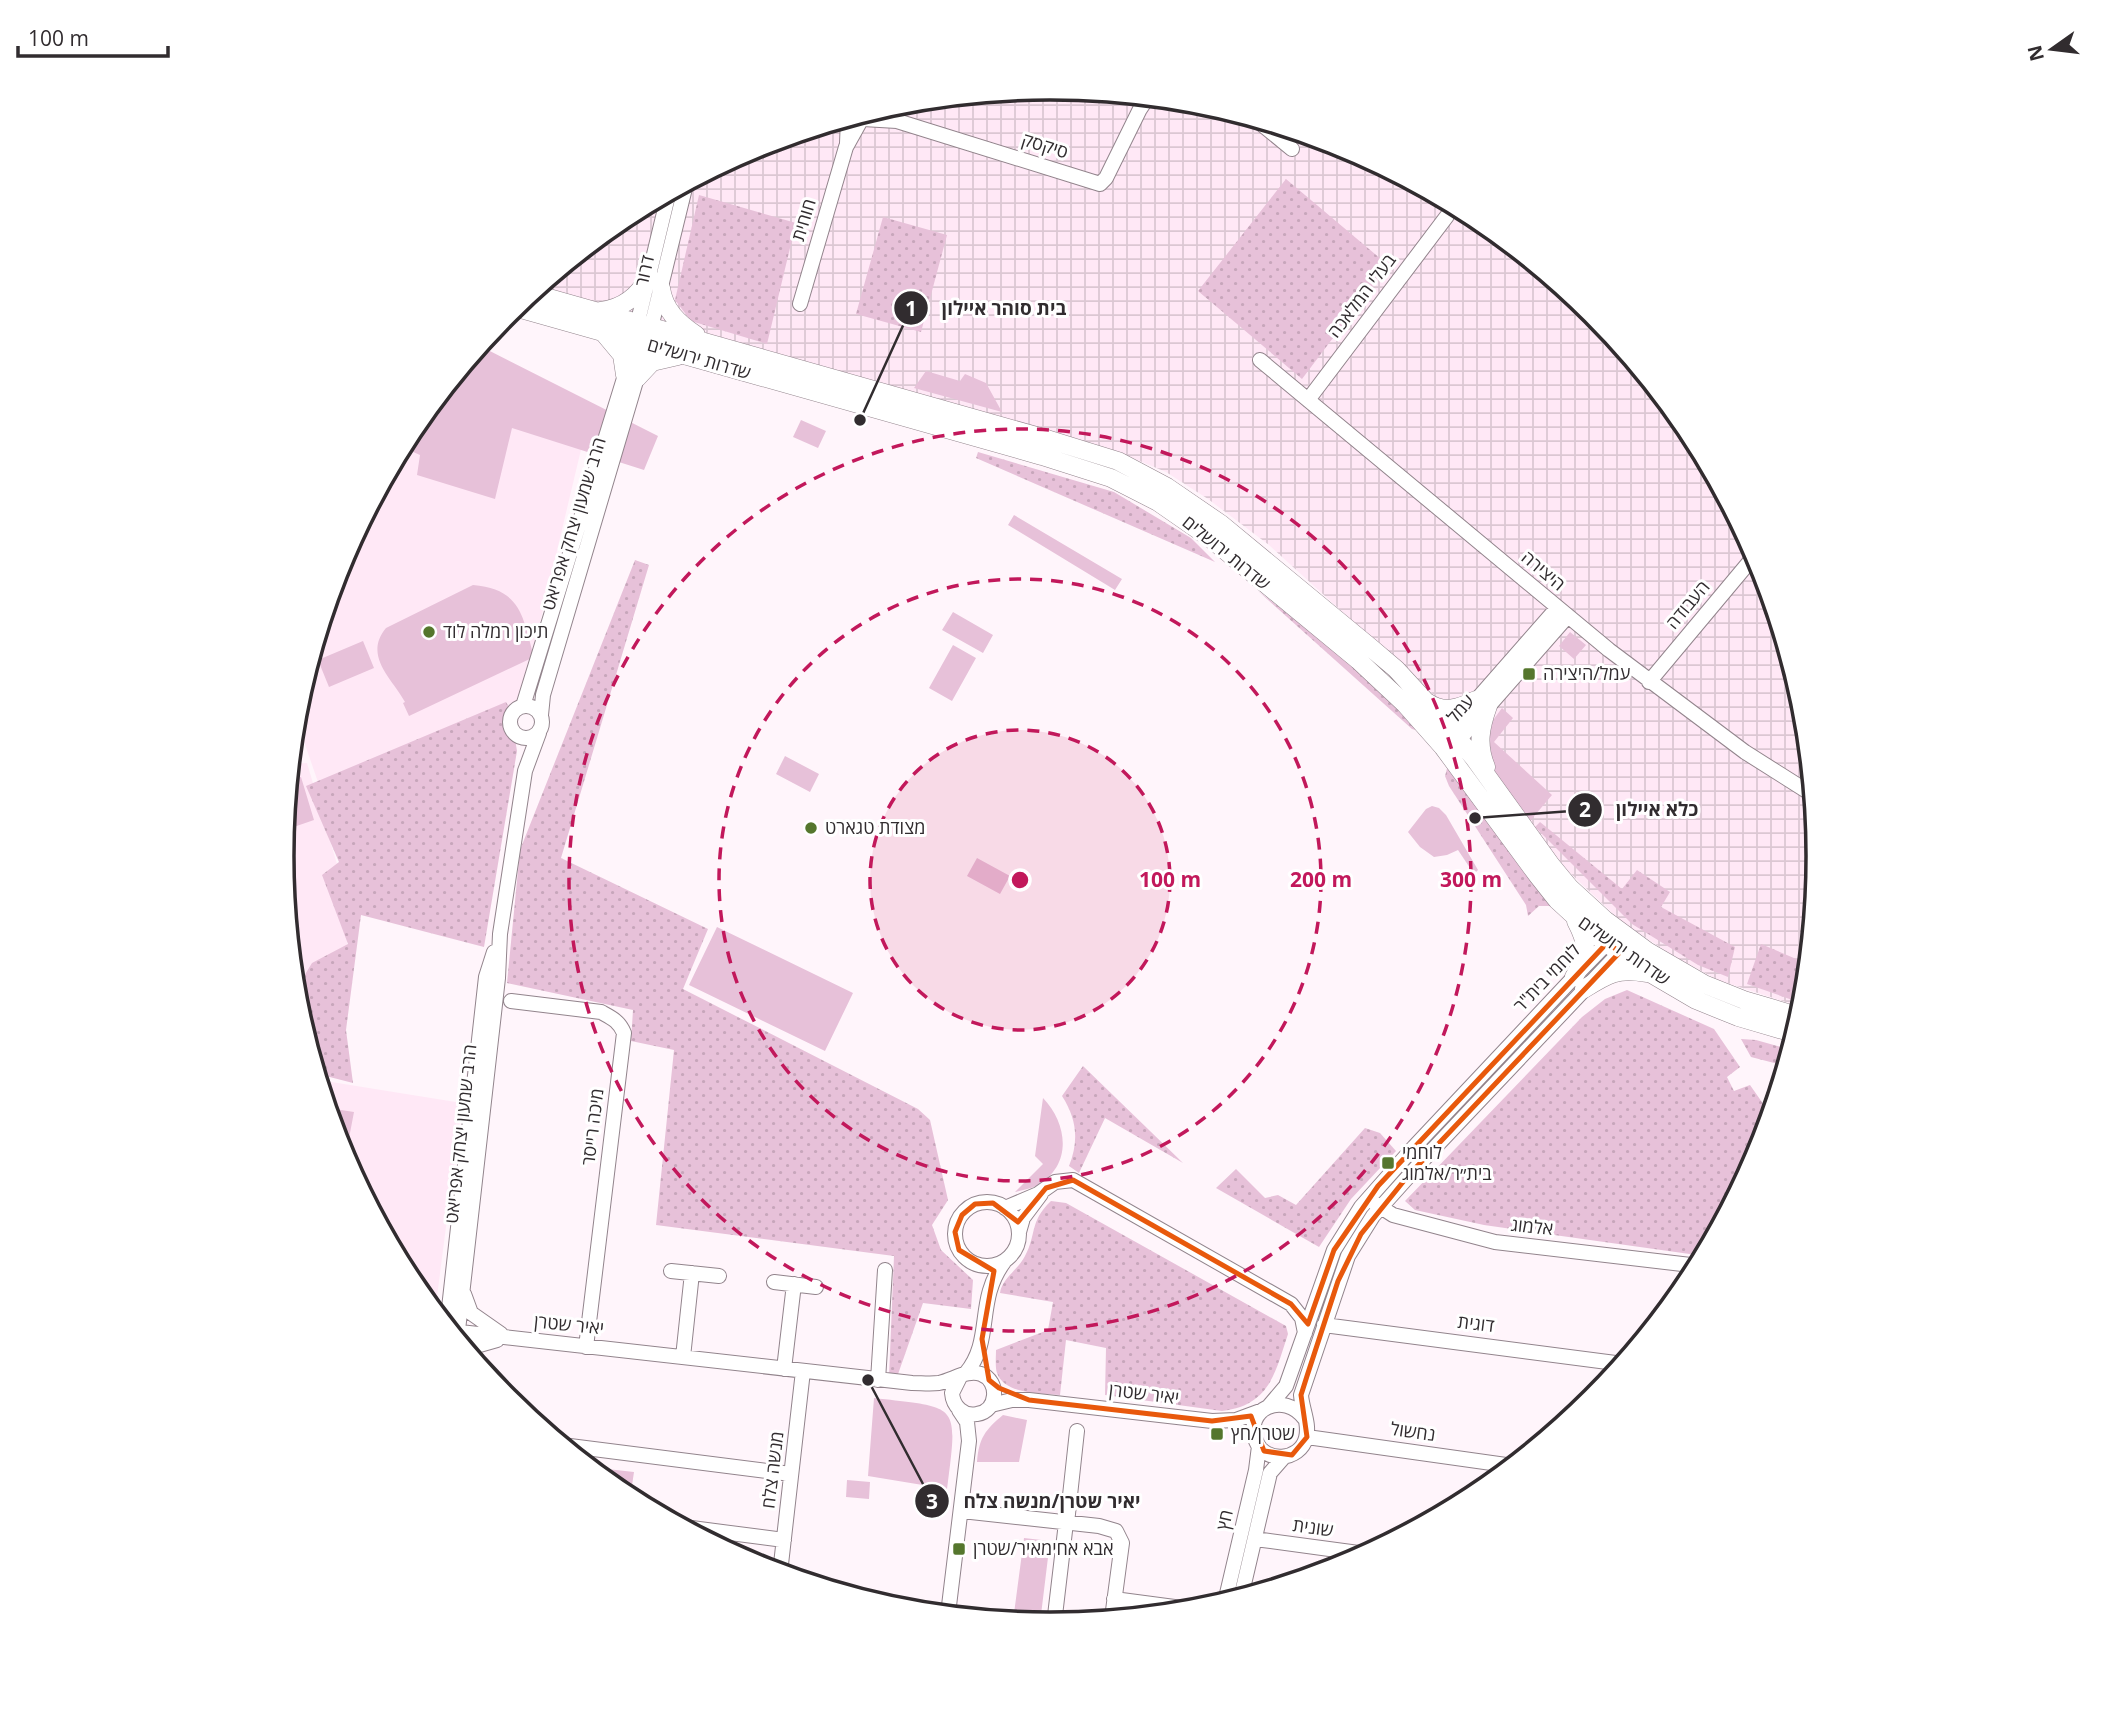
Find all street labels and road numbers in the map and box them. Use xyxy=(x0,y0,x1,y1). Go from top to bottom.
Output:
street label: סיקסק xyxy=(1019,127,1071,163)
street label: חוחית xyxy=(785,196,821,244)
street label: בעלי המלאכה xyxy=(1322,248,1401,342)
street label: דרור xyxy=(629,253,659,289)
street label: שדרות ירושלים xyxy=(645,332,754,384)
street label: הרב שמעון יצחק אפריאט xyxy=(535,434,611,613)
street label: שדרות ירושלים xyxy=(1178,509,1276,595)
street label: היצירה xyxy=(1517,545,1571,596)
street label: העבודה xyxy=(1660,575,1715,634)
street label: עמל xyxy=(1441,689,1480,728)
street label: שדרות ירושלים xyxy=(1574,910,1675,991)
street label: לוחמי בית"ר xyxy=(1508,938,1585,1017)
street label: הרב שמעון יצחק אפריאט xyxy=(439,1043,481,1225)
street label: מיכה רייסר xyxy=(575,1087,609,1167)
street label: אלמוג xyxy=(1510,1212,1554,1240)
street label: יאיר שטרן xyxy=(533,1308,605,1340)
street label: דוגית xyxy=(1456,1309,1496,1337)
street label: יאיר שטרן xyxy=(1108,1377,1181,1409)
street label: נחשול xyxy=(1389,1416,1437,1446)
street label: מנשה צלח xyxy=(755,1430,789,1510)
street label: חץ xyxy=(1210,1507,1238,1532)
street label: שונית xyxy=(1291,1512,1335,1542)

